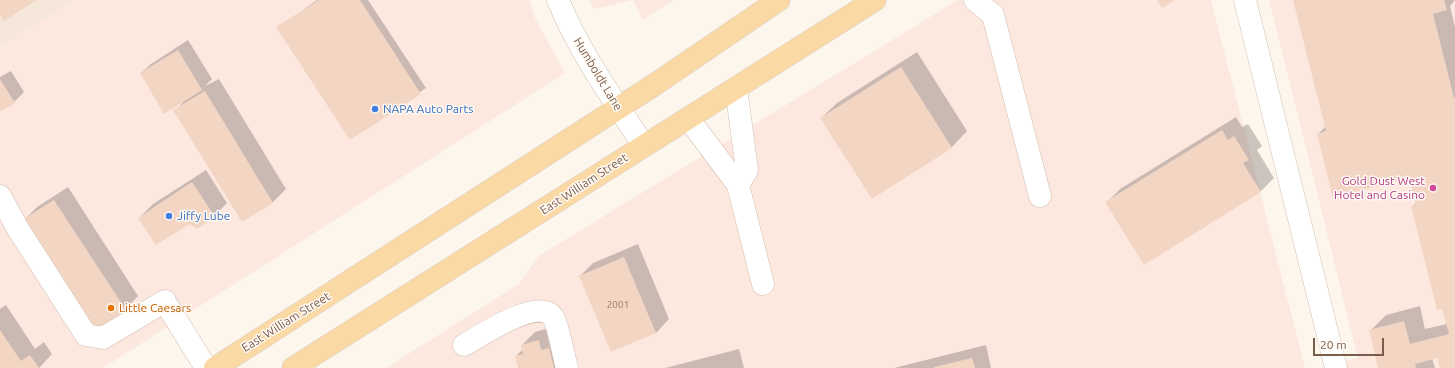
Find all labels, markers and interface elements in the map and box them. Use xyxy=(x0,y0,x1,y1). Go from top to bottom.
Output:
street label: Humboldt Lane xyxy=(570,35,626,113)
place label: NAPA Auto Parts xyxy=(383,102,473,116)
marker: NAPA Auto Parts xyxy=(370,104,380,114)
street label: East William Street xyxy=(537,150,631,218)
place label: Gold Dust West Hotel and Casino xyxy=(1334,174,1425,202)
marker: Gold Dust West Hotel and Casino xyxy=(1428,183,1438,193)
place label: Jiffy Lube xyxy=(177,209,230,223)
marker: Jiffy Lube xyxy=(164,211,174,221)
street label: East William Street xyxy=(239,289,333,355)
house number: 2001 xyxy=(607,299,629,311)
place label: Little Caesars xyxy=(119,301,191,315)
marker: Little Caesars xyxy=(106,303,116,313)
scale bar xyxy=(1315,330,1386,356)
text: 20 m xyxy=(1320,338,1347,351)

